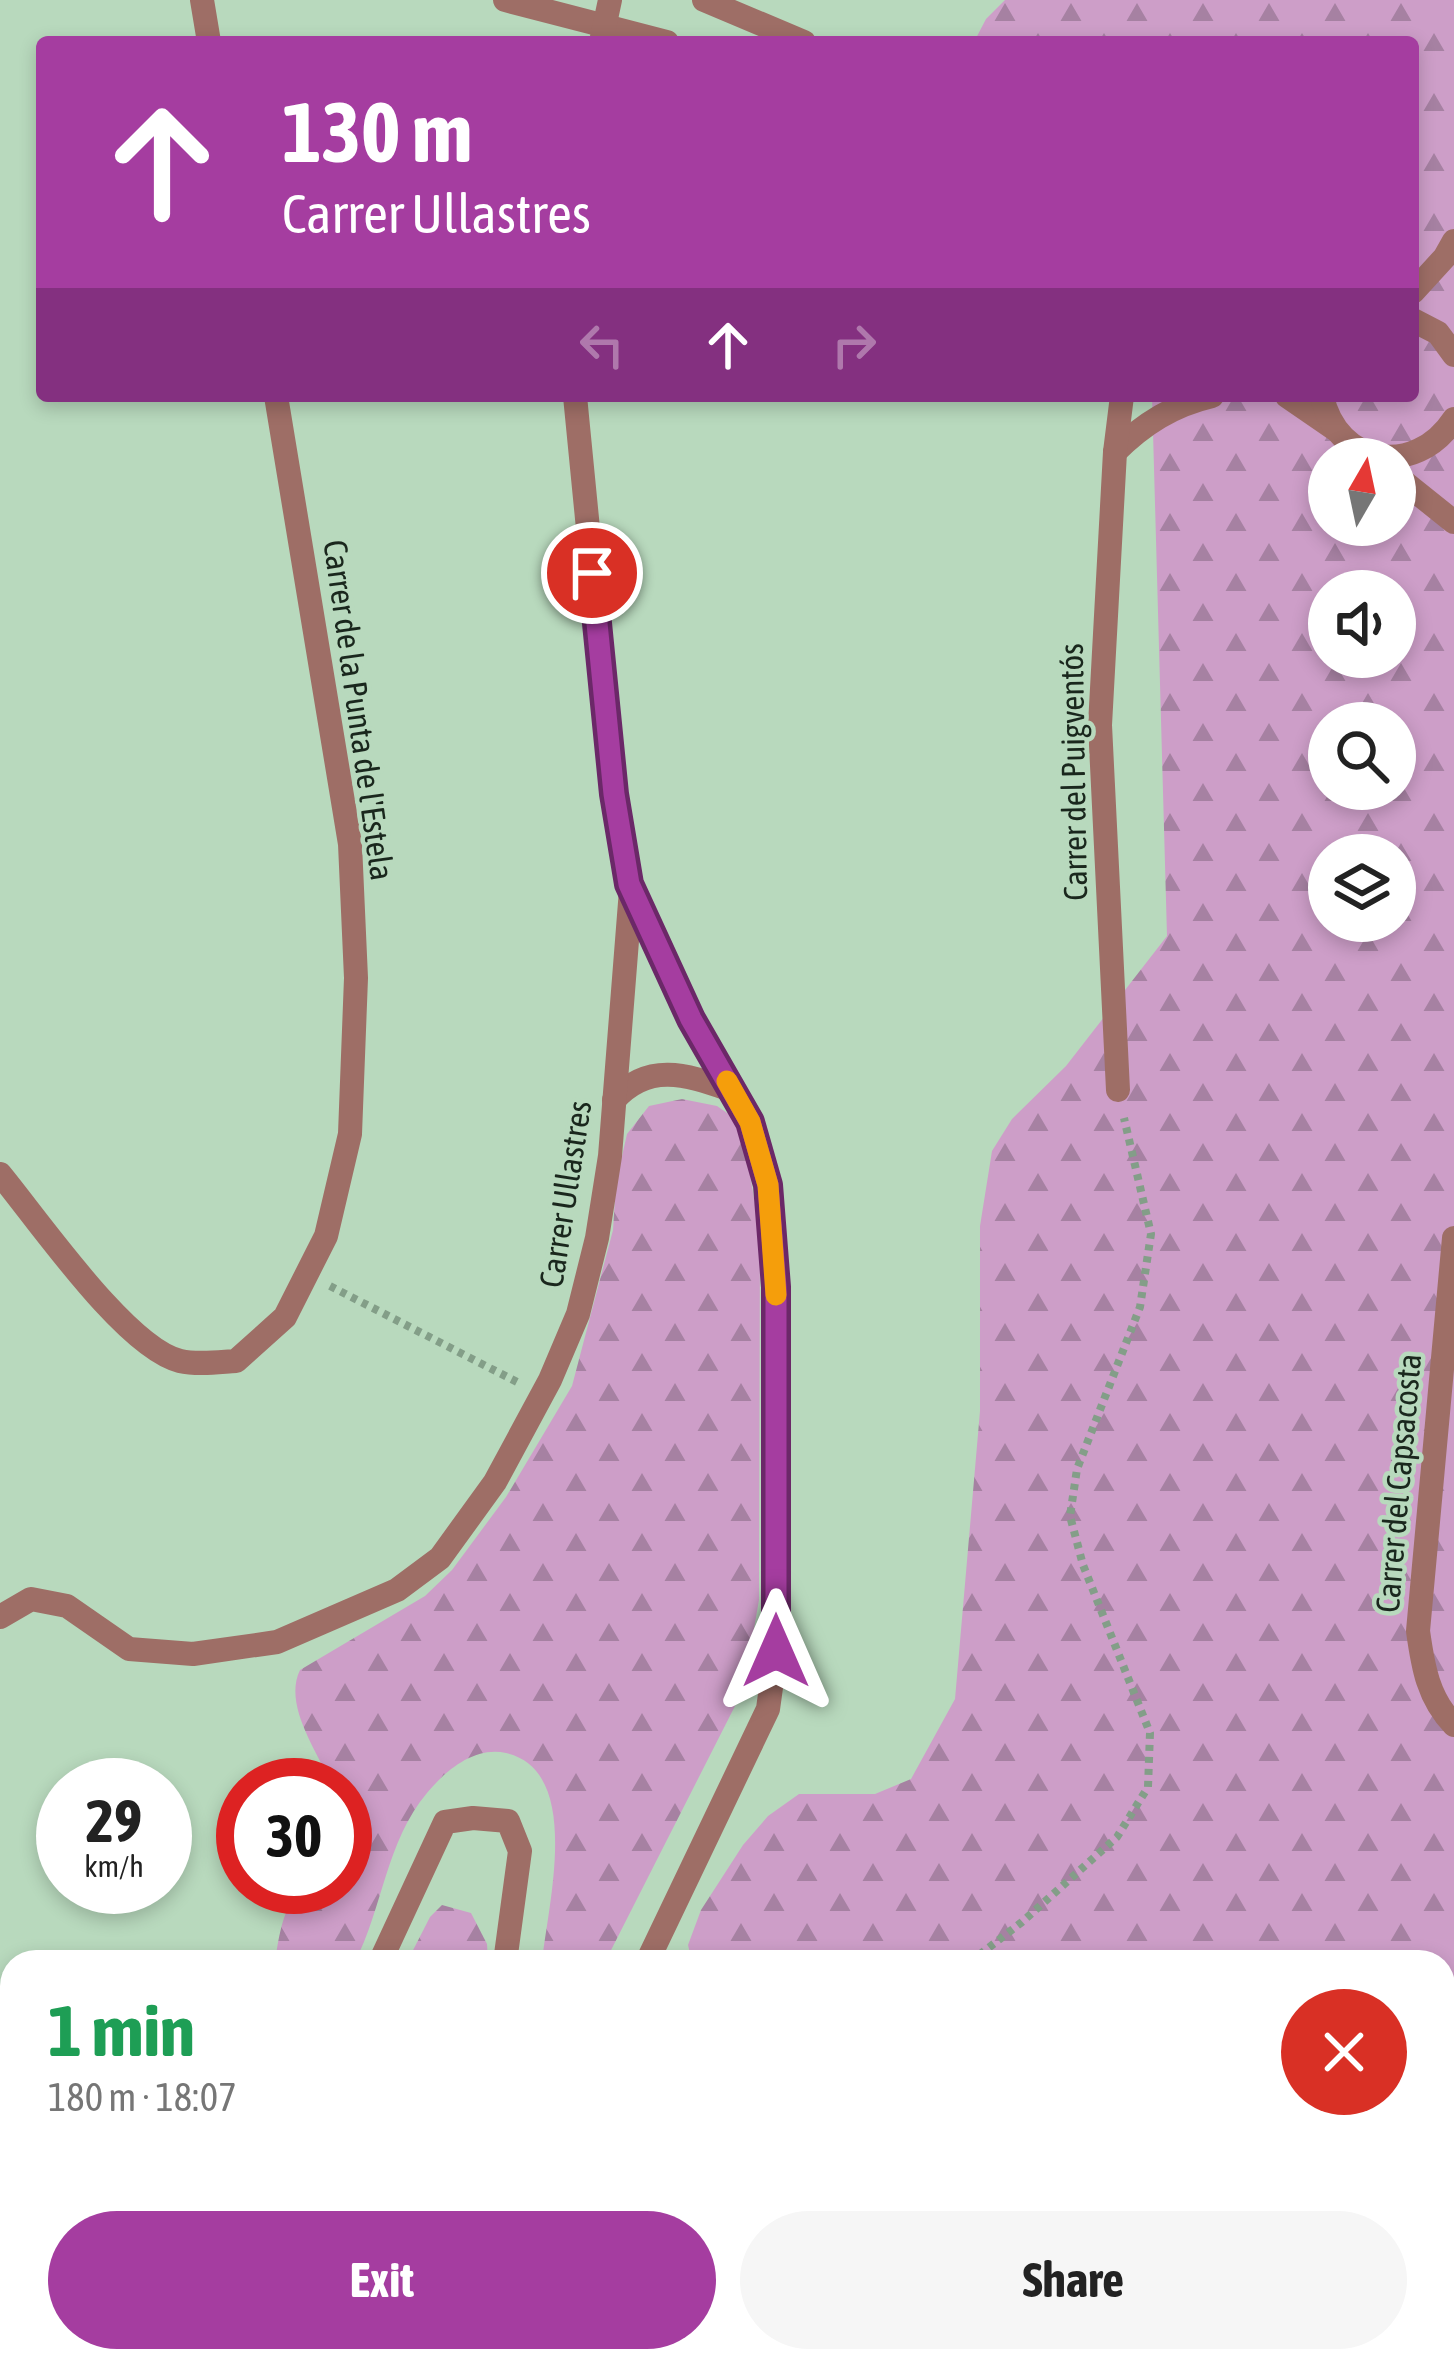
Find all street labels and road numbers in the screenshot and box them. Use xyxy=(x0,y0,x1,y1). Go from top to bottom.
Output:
street label: Carrer de la Punta de l'Estela xyxy=(316,537,402,883)
street label: Carrer del Puigventós xyxy=(1052,643,1094,901)
street label: Carrer Ullastres xyxy=(531,1098,599,1290)
street label: Carrer del Capsacosta xyxy=(1368,1352,1428,1614)

